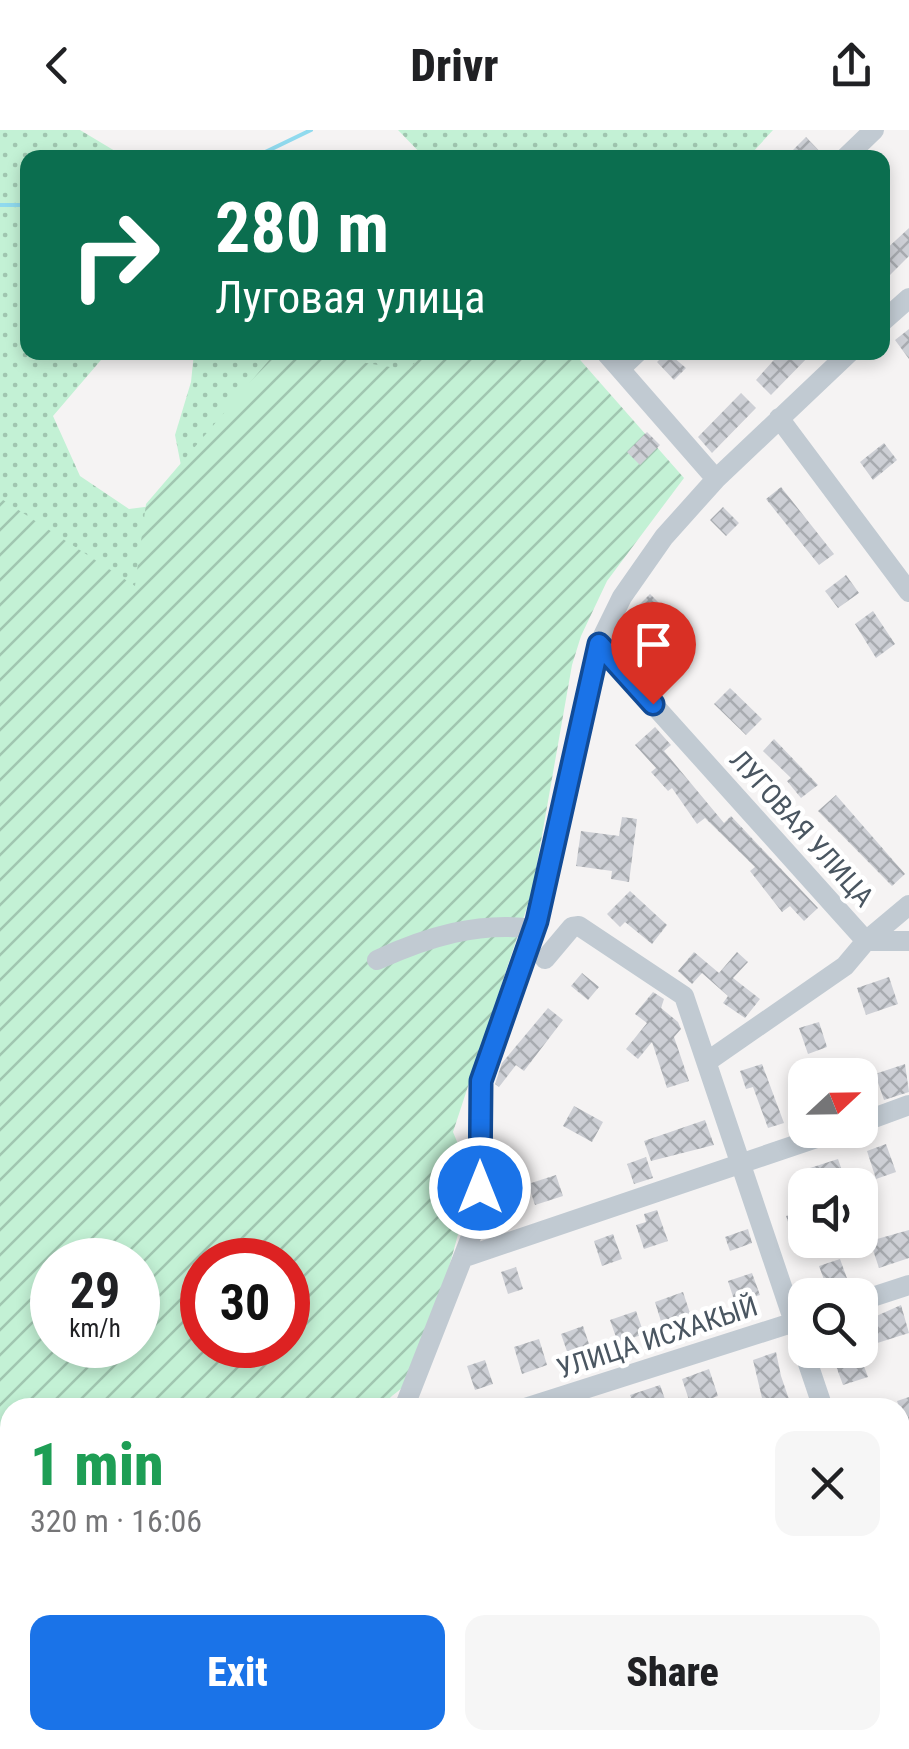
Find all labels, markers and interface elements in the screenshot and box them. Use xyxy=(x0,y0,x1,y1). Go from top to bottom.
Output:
icon: back xyxy=(30,38,85,93)
icon: share xyxy=(824,38,879,93)
text: Drivr xyxy=(411,39,498,92)
text: 280 m xyxy=(215,187,389,269)
icon: right xyxy=(50,190,180,320)
text: Луговая улица xyxy=(215,271,485,324)
pin xyxy=(611,602,696,705)
icon: arrive xyxy=(626,617,681,672)
street label: ЛУГОВАЯ УЛИЦА xyxy=(723,743,881,913)
north arrow xyxy=(788,1058,878,1148)
map controls xyxy=(788,1058,878,1368)
position arrow xyxy=(428,1136,532,1240)
button: sound xyxy=(788,1168,878,1258)
speed limit sign: 30 xyxy=(180,1238,310,1368)
text: 29 xyxy=(70,1262,120,1320)
button: search xyxy=(788,1278,878,1368)
street label: УЛИЦА ИСХАКЫЙ xyxy=(553,1290,762,1385)
text: km/h xyxy=(69,1314,121,1343)
text: 1 min xyxy=(30,1429,164,1500)
button: close xyxy=(775,1431,880,1536)
text: 320 m · 16:06 xyxy=(30,1502,202,1540)
button: Exit xyxy=(30,1615,445,1730)
button: Share xyxy=(465,1615,880,1730)

